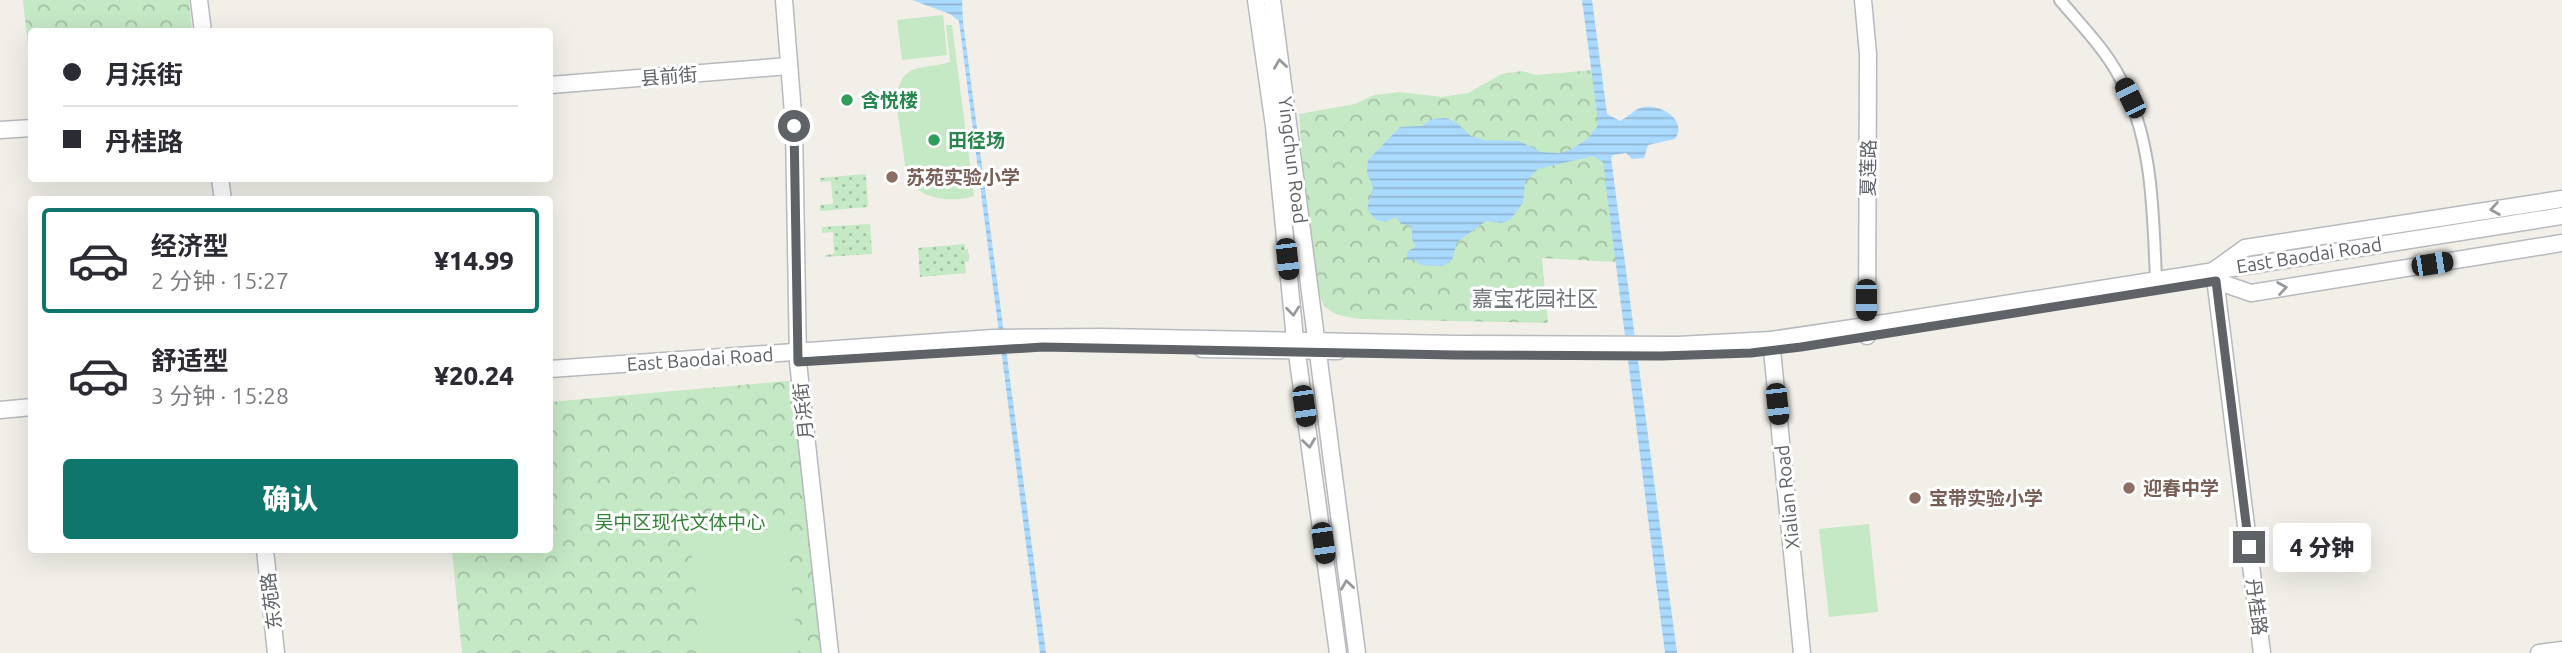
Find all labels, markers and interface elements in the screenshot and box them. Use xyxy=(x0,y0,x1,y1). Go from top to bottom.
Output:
one-way arrow xyxy=(1273,58,1288,70)
text: 月浜街 xyxy=(105,60,183,89)
street label: 县前街 xyxy=(640,63,698,89)
car xyxy=(2112,75,2149,121)
place label: 含悦楼 xyxy=(861,89,918,111)
marker: 含悦楼 xyxy=(839,92,855,108)
street label: Yingchun Road xyxy=(1274,95,1312,225)
route start xyxy=(778,110,810,142)
text: 丹桂路 xyxy=(105,127,183,156)
place label: 田径场 xyxy=(948,129,1005,151)
marker: 田径场 xyxy=(926,132,942,148)
street label: 夏莲路 xyxy=(1857,139,1879,197)
place label: 苏苑实验小学 xyxy=(906,166,1020,188)
marker: 苏苑实验小学 xyxy=(884,169,900,185)
one-way arrow xyxy=(2489,201,2500,216)
icon: car xyxy=(67,229,130,292)
text: 经济型 xyxy=(151,231,229,260)
street label: East Baodai Road xyxy=(2235,233,2383,277)
car xyxy=(1275,237,1300,281)
text: ¥14.99 xyxy=(434,246,514,275)
car xyxy=(2410,250,2455,278)
text: 2 分钟 · 15:27 xyxy=(151,268,289,293)
car xyxy=(1856,279,1877,321)
one-way arrow xyxy=(2276,281,2288,296)
district label: 嘉宝花园社区 xyxy=(1472,286,1598,310)
one-way arrow xyxy=(1285,305,1300,317)
street label: East Baodai Road xyxy=(626,343,774,375)
icon: car xyxy=(67,344,130,407)
text: 舒适型 xyxy=(151,346,229,375)
text: ¥20.24 xyxy=(434,361,514,390)
street label: 月浜街 xyxy=(789,381,817,441)
car xyxy=(1765,382,1790,426)
text: 3 分钟 · 15:28 xyxy=(151,383,289,408)
car xyxy=(1291,384,1318,428)
one-way arrow xyxy=(1302,437,1317,449)
street label: Xialian Road xyxy=(1771,444,1803,550)
button: 确认 xyxy=(63,459,518,539)
place label: 迎春中学 xyxy=(2143,477,2219,499)
marker: 迎春中学 xyxy=(2121,480,2137,496)
place label: 宝带实验小学 xyxy=(1929,487,2043,509)
marker: 宝带实验小学 xyxy=(1907,490,1923,506)
park label: 吴中区现代文体中心 xyxy=(594,511,766,533)
car xyxy=(1310,521,1337,565)
callout: 4 分钟 xyxy=(2274,522,2372,572)
route end xyxy=(2233,531,2265,563)
text: 4 分钟 xyxy=(2290,535,2354,560)
street label: 东苑路 xyxy=(257,571,285,631)
street label: 丹桂路 xyxy=(2243,577,2271,637)
one-way arrow xyxy=(1340,580,1355,591)

